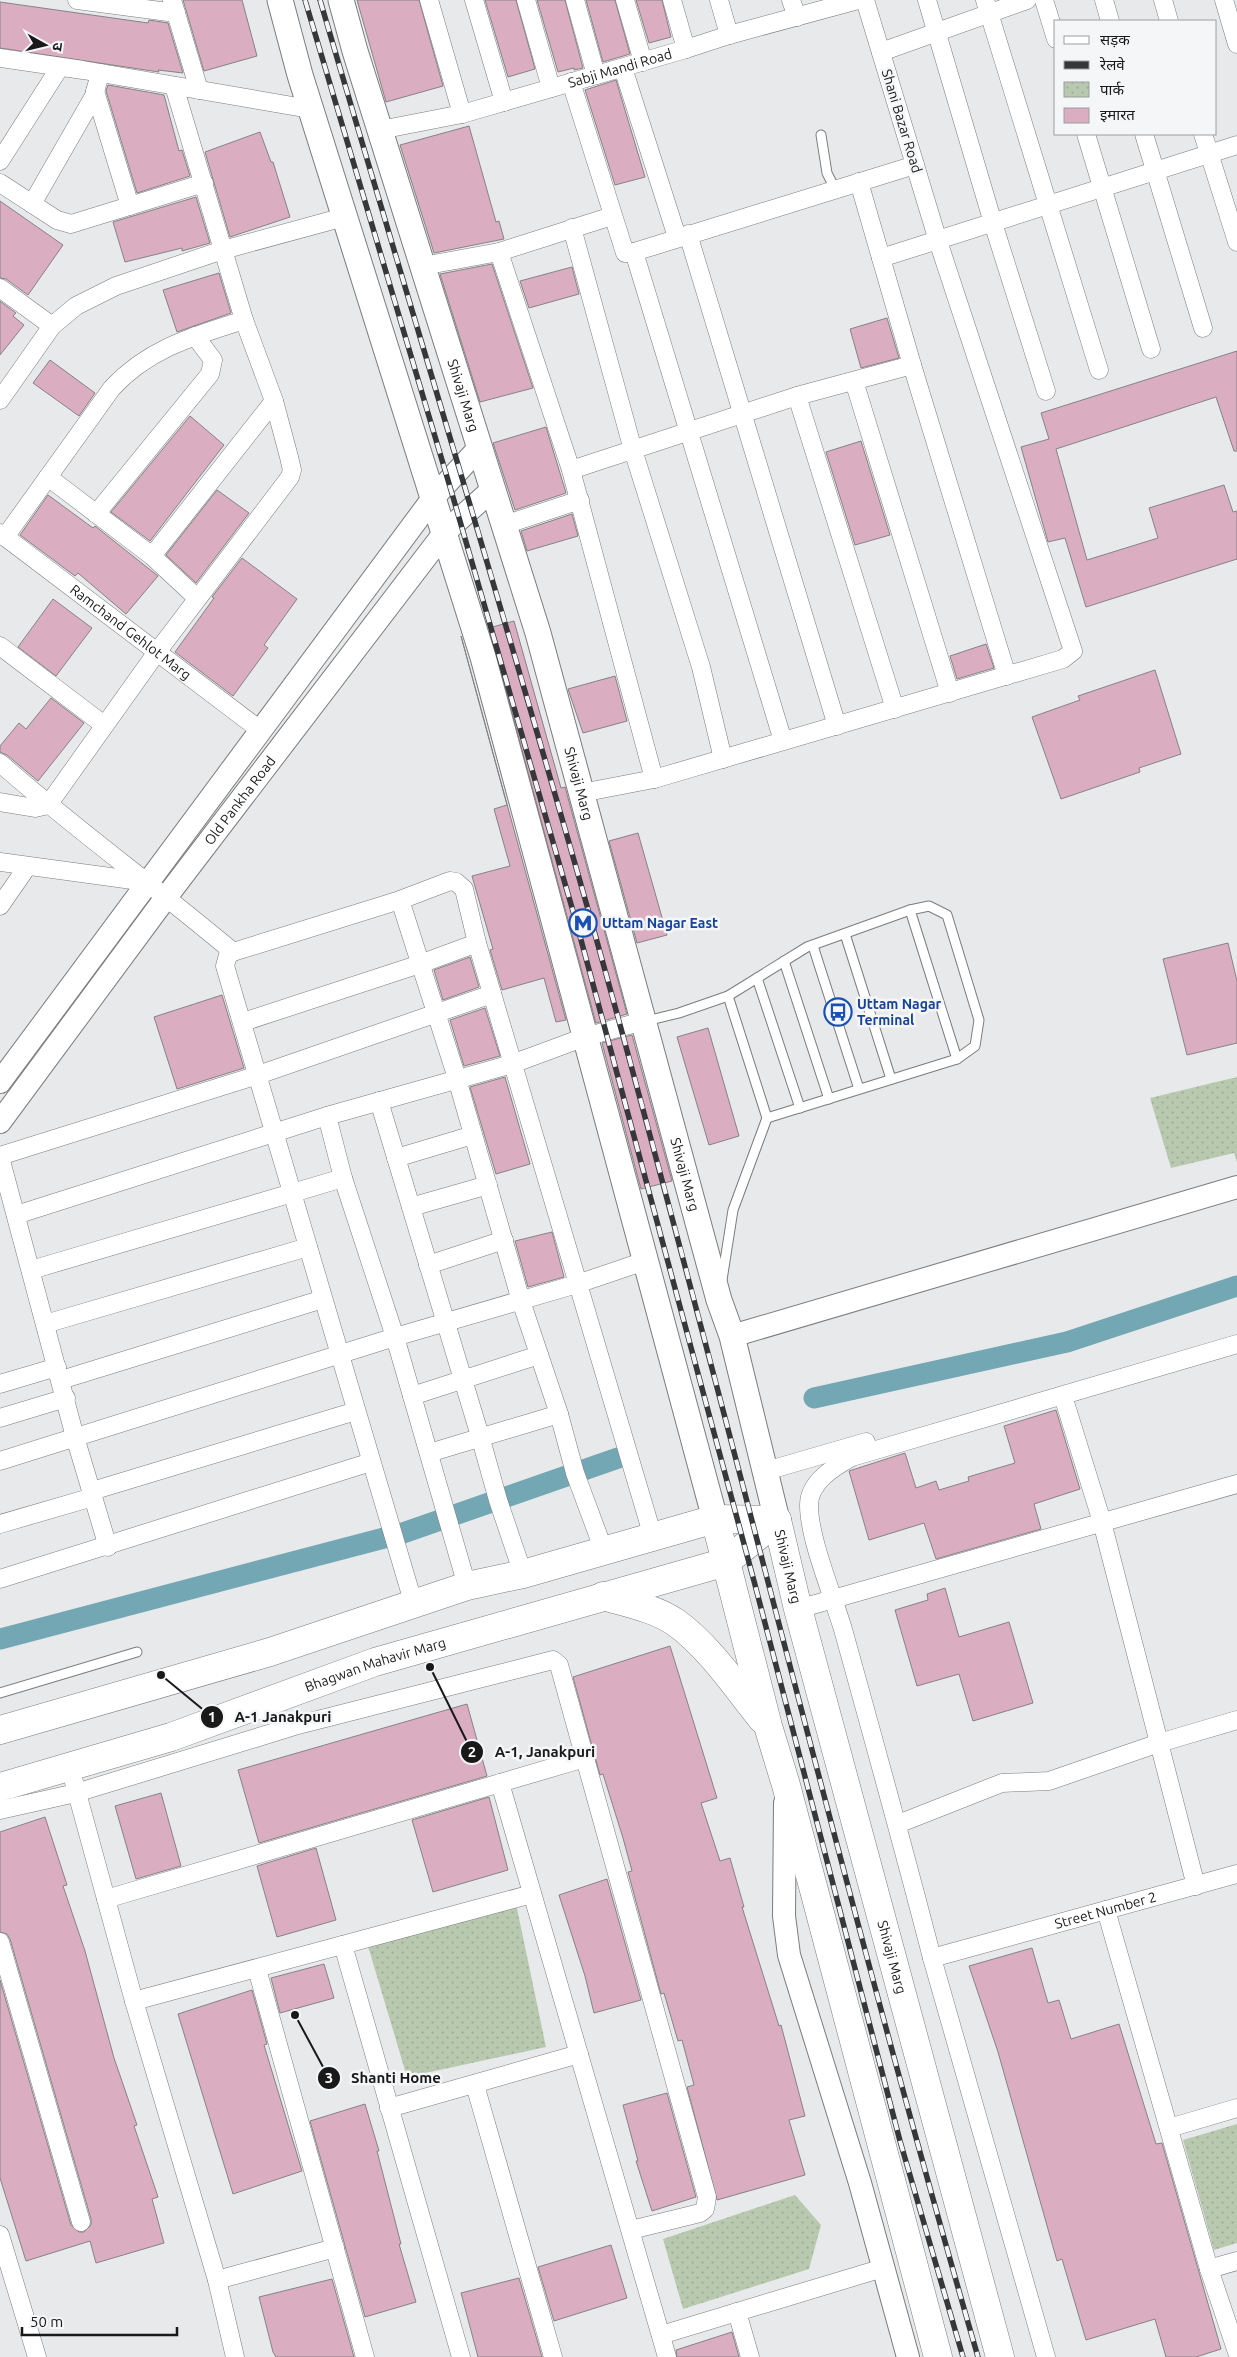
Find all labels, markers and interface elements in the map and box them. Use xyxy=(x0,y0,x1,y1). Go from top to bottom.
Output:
north arrow xyxy=(20,20,70,70)
legend xyxy=(1054,20,1217,135)
text: सड़क xyxy=(1100,31,1130,48)
text: उ xyxy=(49,42,66,53)
street label: Sabji Mandi Road xyxy=(566,46,674,91)
text: रेलवे xyxy=(1099,56,1125,73)
street label: Shani Bazar Road xyxy=(879,67,925,175)
text: पार्क xyxy=(1100,81,1124,98)
text: इमारत xyxy=(1100,106,1135,123)
street label: Shivaji Marg xyxy=(444,357,482,434)
street label: Ramchand Gehlot Marg xyxy=(67,581,194,683)
street label: Shivaji Marg xyxy=(561,745,596,822)
street label: Old Pankha Road xyxy=(201,753,279,848)
metro station icon: Uttam Nagar East xyxy=(568,908,598,938)
place label: Uttam Nagar East xyxy=(602,915,718,931)
place label: Uttam Nagar Terminal xyxy=(857,996,942,1028)
bus stop icon: Uttam Nagar Terminal xyxy=(823,997,853,1027)
street label: Shivaji Marg xyxy=(667,1136,703,1213)
street label: Shivaji Marg xyxy=(772,1528,804,1605)
street label: Bhagwan Mahavir Marg xyxy=(303,1634,448,1695)
callout: A-1 Janakpuri xyxy=(200,1702,342,1732)
text: 1 xyxy=(208,1708,216,1725)
text: A-1 Janakpuri xyxy=(235,1708,331,1725)
callout: A-1, Janakpuri xyxy=(459,1737,605,1767)
text: 2 xyxy=(468,1743,476,1760)
text: A-1, Janakpuri xyxy=(495,1743,595,1760)
street label: Street Number 2 xyxy=(1053,1889,1158,1932)
street label: Shivaji Marg xyxy=(874,1919,910,1996)
callout: Shanti Home xyxy=(317,2063,451,2093)
text: 3 xyxy=(325,2069,333,2086)
text: Shanti Home xyxy=(351,2069,441,2086)
scale bar xyxy=(22,2304,178,2336)
text: 50 m xyxy=(30,2313,63,2330)

